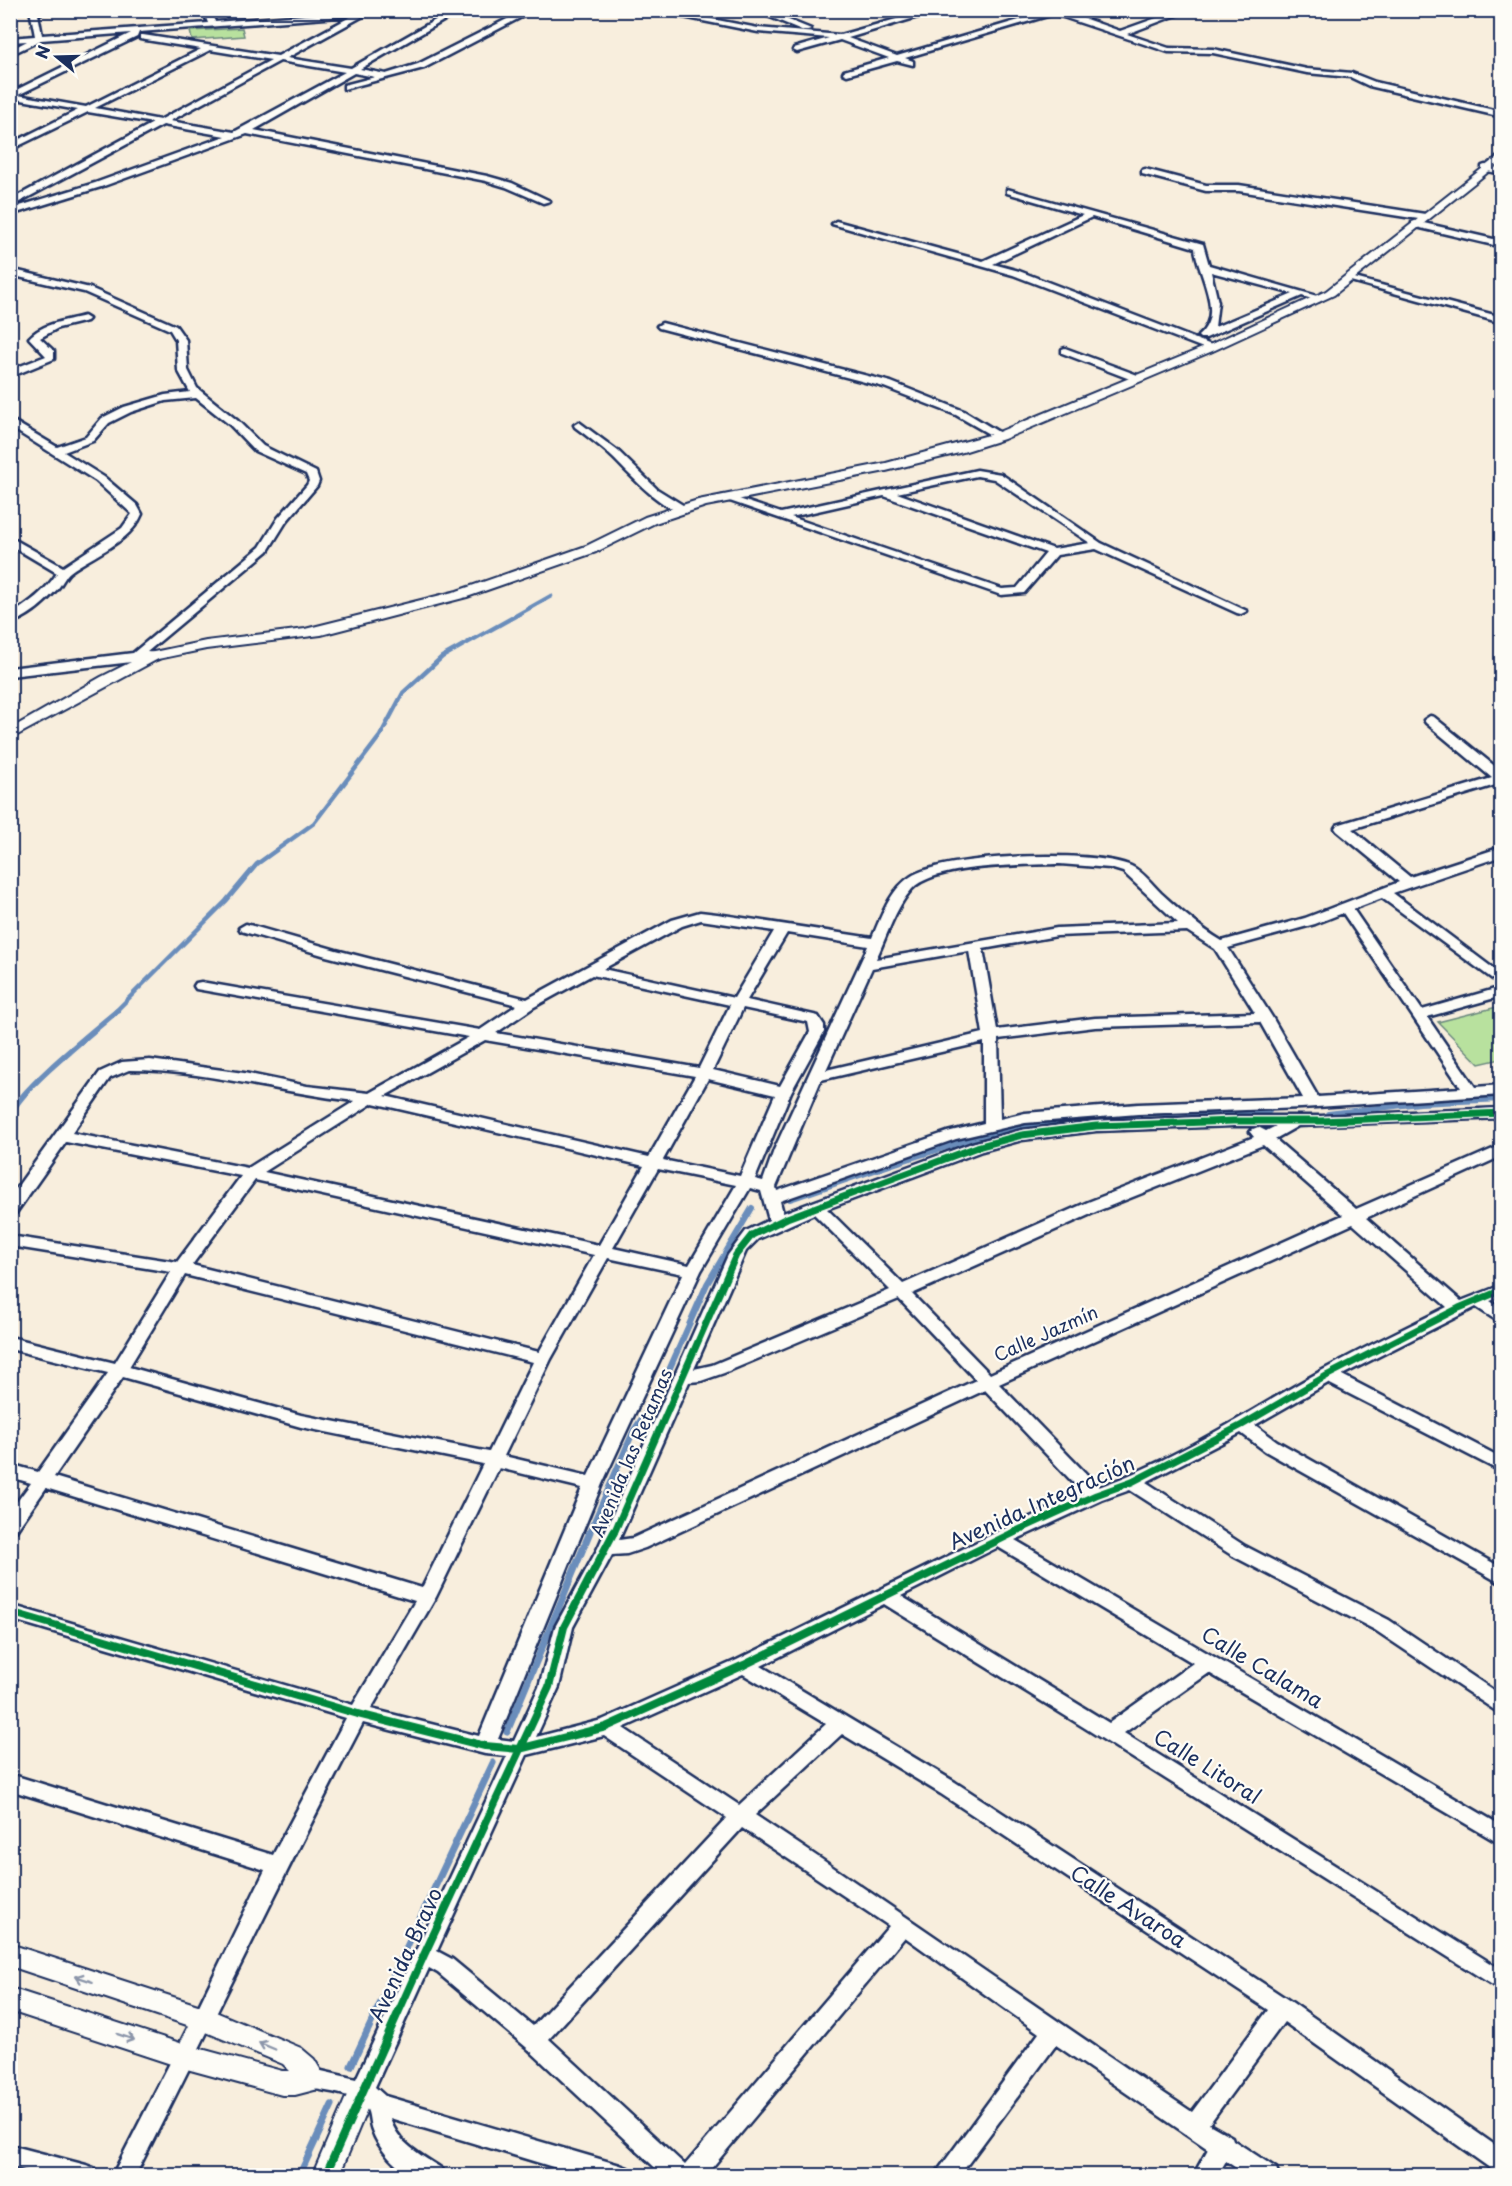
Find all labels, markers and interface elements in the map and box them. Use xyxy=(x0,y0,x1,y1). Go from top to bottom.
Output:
north arrow xyxy=(27,27,87,87)
text: N xyxy=(28,42,55,62)
street label: Calle Jazmín xyxy=(989,1298,1102,1368)
street label: Avenida las Retamas xyxy=(583,1364,678,1541)
street label: Avenida Integración xyxy=(943,1446,1139,1557)
street label: Calle Calama xyxy=(1196,1617,1331,1716)
street label: Calle Litoral xyxy=(1148,1719,1268,1811)
street label: Calle Avaroa xyxy=(1065,1856,1194,1955)
street label: Avenida Bravo xyxy=(359,1882,449,2027)
one-way arrow xyxy=(75,1973,94,1984)
one-way arrow xyxy=(116,2033,135,2044)
one-way arrow xyxy=(259,2040,277,2051)

